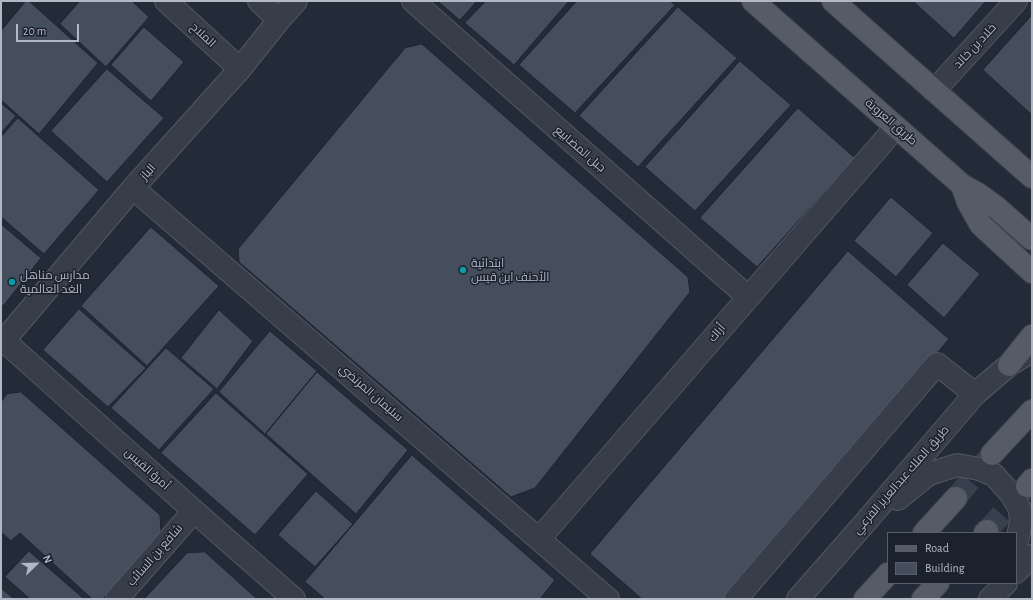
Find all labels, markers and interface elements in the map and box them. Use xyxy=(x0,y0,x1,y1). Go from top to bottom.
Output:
scale bar xyxy=(18,16,81,42)
street label: الملاح xyxy=(187,20,219,50)
street label: خلاد بن خالد xyxy=(951,21,999,71)
text: 20 m xyxy=(23,25,46,37)
street label: طريق العروبة xyxy=(862,96,920,148)
street label: جبل المضابيع xyxy=(551,123,609,175)
street label: الباز xyxy=(137,161,159,183)
place label: ابتدائية الأحنف ابن قيس xyxy=(471,256,549,284)
marker: ابتدائية الأحنف ابن قيس xyxy=(458,265,468,275)
place label: مدارس مناهل الغد العالمية xyxy=(20,268,90,296)
marker: مدارس مناهل الغد العالمية xyxy=(7,277,17,287)
street label: أراك xyxy=(705,321,729,345)
street label: سليمان المرتضي xyxy=(336,361,406,425)
street label: طريق الملك عبدالعزيز الفرعي xyxy=(850,423,952,537)
street label: أمرؤ القيس xyxy=(121,445,173,493)
street label: شافع بن السائب xyxy=(124,521,186,589)
legend xyxy=(887,532,1017,584)
text: Road xyxy=(925,542,949,554)
north arrow xyxy=(16,544,56,584)
text: N xyxy=(41,553,54,565)
text: Building xyxy=(925,562,965,574)

